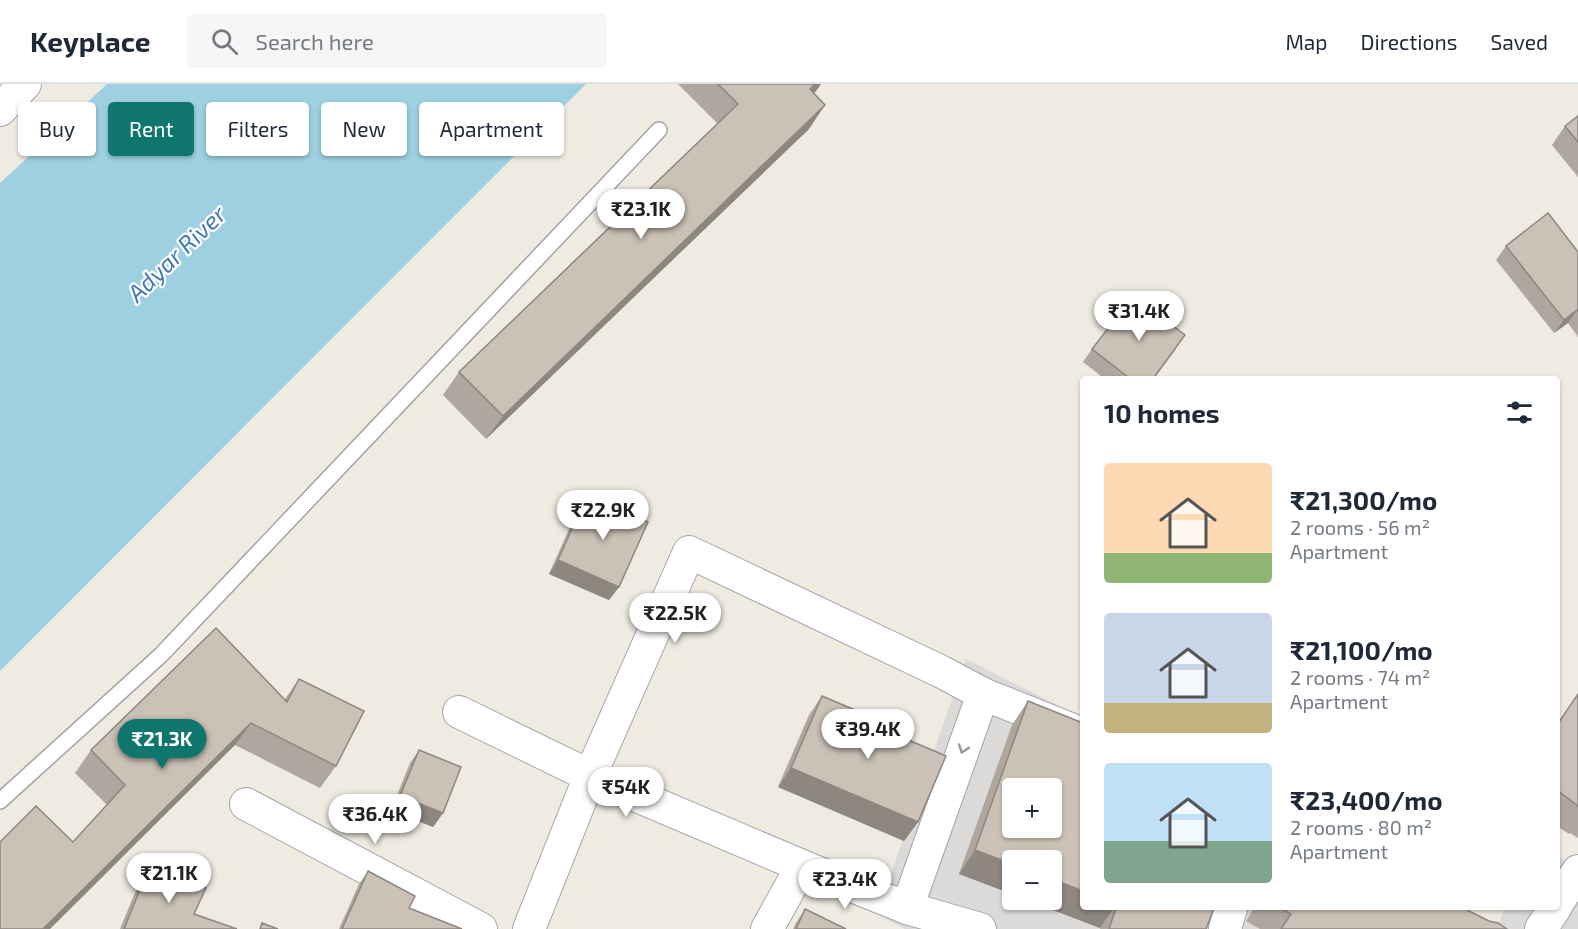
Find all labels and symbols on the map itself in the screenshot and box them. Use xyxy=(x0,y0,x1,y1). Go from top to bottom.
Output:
pin: ₹23.1K xyxy=(592,189,690,240)
water label: Adyar River xyxy=(120,199,232,308)
pin: ₹31.4K xyxy=(1090,291,1188,342)
pin: ₹22.9K xyxy=(554,490,652,541)
pin: ₹22.5K xyxy=(626,593,724,644)
pin: ₹39.4K xyxy=(819,709,917,760)
pin: ₹21.3K xyxy=(113,719,211,770)
one-way arrow xyxy=(958,743,971,754)
pin: ₹54K xyxy=(590,767,662,818)
pin: ₹36.4K xyxy=(326,794,424,845)
pin: ₹21.1K xyxy=(120,853,218,904)
pin: ₹23.4K xyxy=(796,859,894,910)

